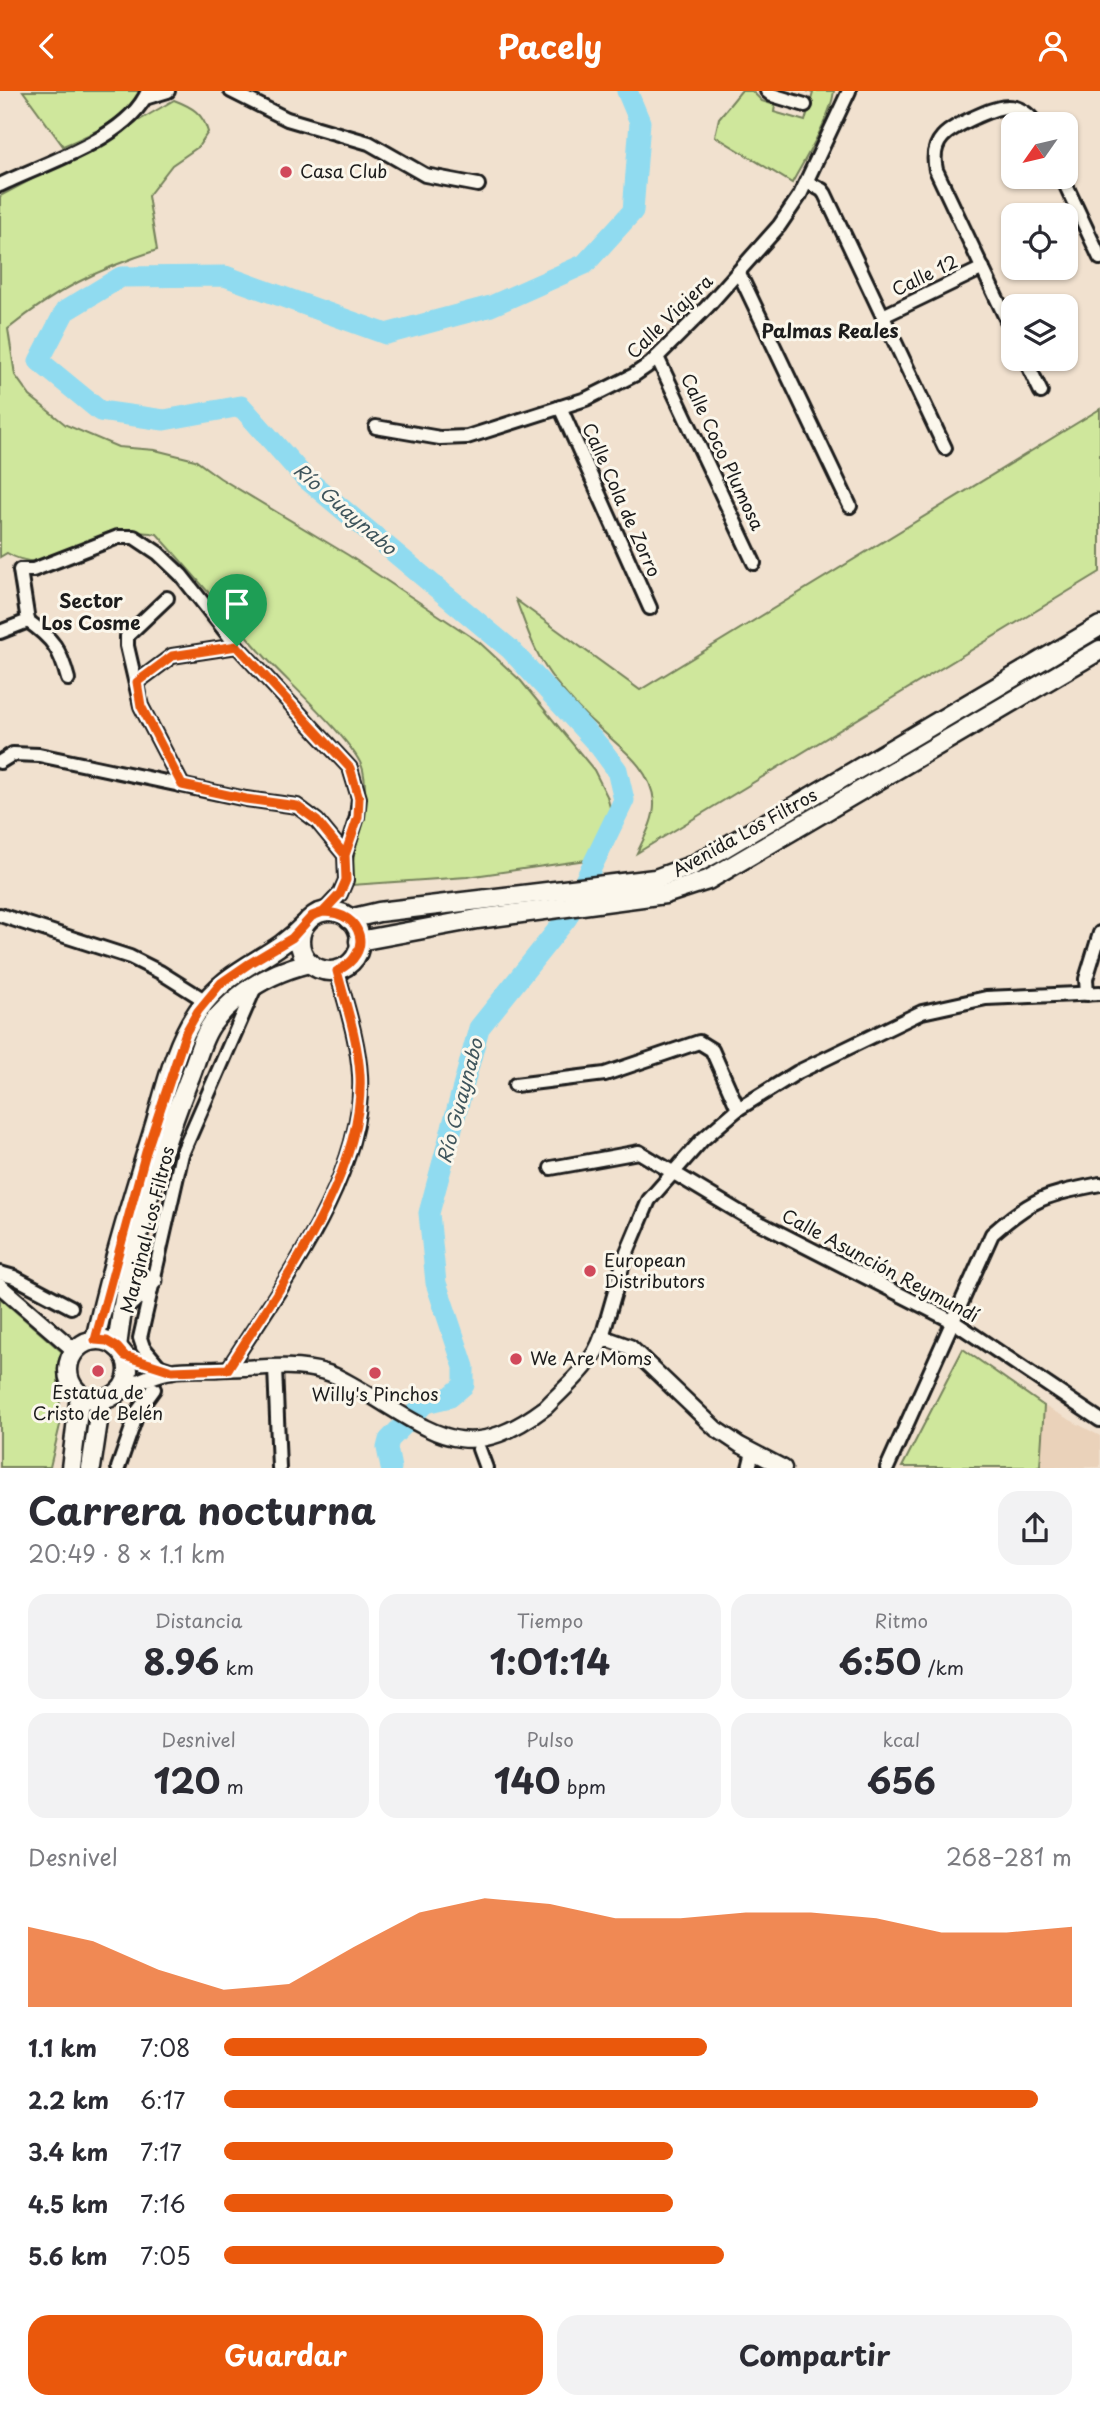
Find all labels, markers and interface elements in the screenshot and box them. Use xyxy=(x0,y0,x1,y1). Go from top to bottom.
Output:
text: Pacely xyxy=(498,22,602,70)
icon: back xyxy=(28,27,66,65)
icon: person xyxy=(1034,27,1072,65)
north arrow xyxy=(1001,112,1078,189)
map controls xyxy=(1001,112,1078,371)
place label: Casa Club xyxy=(300,157,387,184)
marker: Casa Club xyxy=(278,164,294,180)
button: locate xyxy=(1001,203,1078,280)
street label: Calle 12 xyxy=(887,247,962,302)
street label: Calle Viajera xyxy=(620,268,718,364)
button: layers xyxy=(1001,294,1078,371)
district label: Palmas Reales xyxy=(761,316,899,344)
street label: Calle Coco Plumosa xyxy=(675,368,772,535)
street label: Calle Cola de Zorro xyxy=(576,418,668,581)
water label: Río Guaynabo xyxy=(288,456,404,562)
pin xyxy=(207,574,267,646)
icon: arrive xyxy=(218,585,256,623)
district label: Sector Los Cosme xyxy=(42,586,140,636)
street label: Avenida Los Filtros xyxy=(667,781,822,883)
water label: Río Guaynabo xyxy=(429,1034,489,1166)
street label: Marginal Los Filtros xyxy=(113,1143,180,1316)
street label: Calle Asunción Reymundí xyxy=(777,1201,984,1328)
place label: European Distributors xyxy=(604,1246,705,1294)
marker: European Distributors xyxy=(582,1263,598,1279)
place label: We Are Moms xyxy=(530,1344,652,1371)
marker: We Are Moms xyxy=(508,1351,524,1367)
marker: Estatua de Cristo de Belén xyxy=(90,1363,106,1379)
marker: Willy's Pinchos xyxy=(367,1365,383,1381)
place label: Estatua de Cristo de Belén xyxy=(33,1378,163,1426)
place label: Willy's Pinchos xyxy=(312,1380,438,1407)
text: Carrera nocturna xyxy=(28,1481,376,1538)
button: share xyxy=(998,1491,1072,1565)
text: 20:49 · 8 × 1.1 km xyxy=(28,1536,225,1571)
text: Distancia xyxy=(155,1606,242,1634)
text: Tiempo xyxy=(517,1606,583,1634)
text: Ritmo xyxy=(875,1606,928,1634)
text: 8.96 xyxy=(143,1634,219,1687)
text: 1:01:14 xyxy=(490,1634,610,1687)
text: 6:50 xyxy=(839,1634,922,1687)
text: km xyxy=(219,1653,254,1681)
text: /km xyxy=(922,1653,964,1681)
text: Desnivel xyxy=(162,1725,236,1753)
text: Pulso xyxy=(526,1725,574,1753)
text: kcal xyxy=(882,1725,920,1753)
text: 120 xyxy=(154,1753,220,1806)
text: 140 xyxy=(494,1753,561,1806)
text: 656 xyxy=(867,1753,936,1806)
text: m xyxy=(220,1772,244,1800)
text: bpm xyxy=(561,1772,606,1800)
text: Desnivel xyxy=(28,1839,118,1874)
text: 268–281 m xyxy=(946,1839,1072,1874)
text: 1.1 km xyxy=(28,2030,97,2065)
text: 7:08 xyxy=(140,2030,191,2065)
text: 2.2 km xyxy=(28,2082,109,2117)
text: 6:17 xyxy=(140,2082,185,2117)
text: 3.4 km xyxy=(28,2134,108,2169)
text: 7:17 xyxy=(140,2134,182,2169)
text: 4.5 km xyxy=(28,2186,108,2221)
text: 7:16 xyxy=(140,2186,186,2221)
text: 5.6 km xyxy=(28,2238,107,2273)
text: 7:05 xyxy=(140,2238,191,2273)
button: Guardar xyxy=(28,2315,543,2395)
button: Compartir xyxy=(557,2315,1072,2395)

